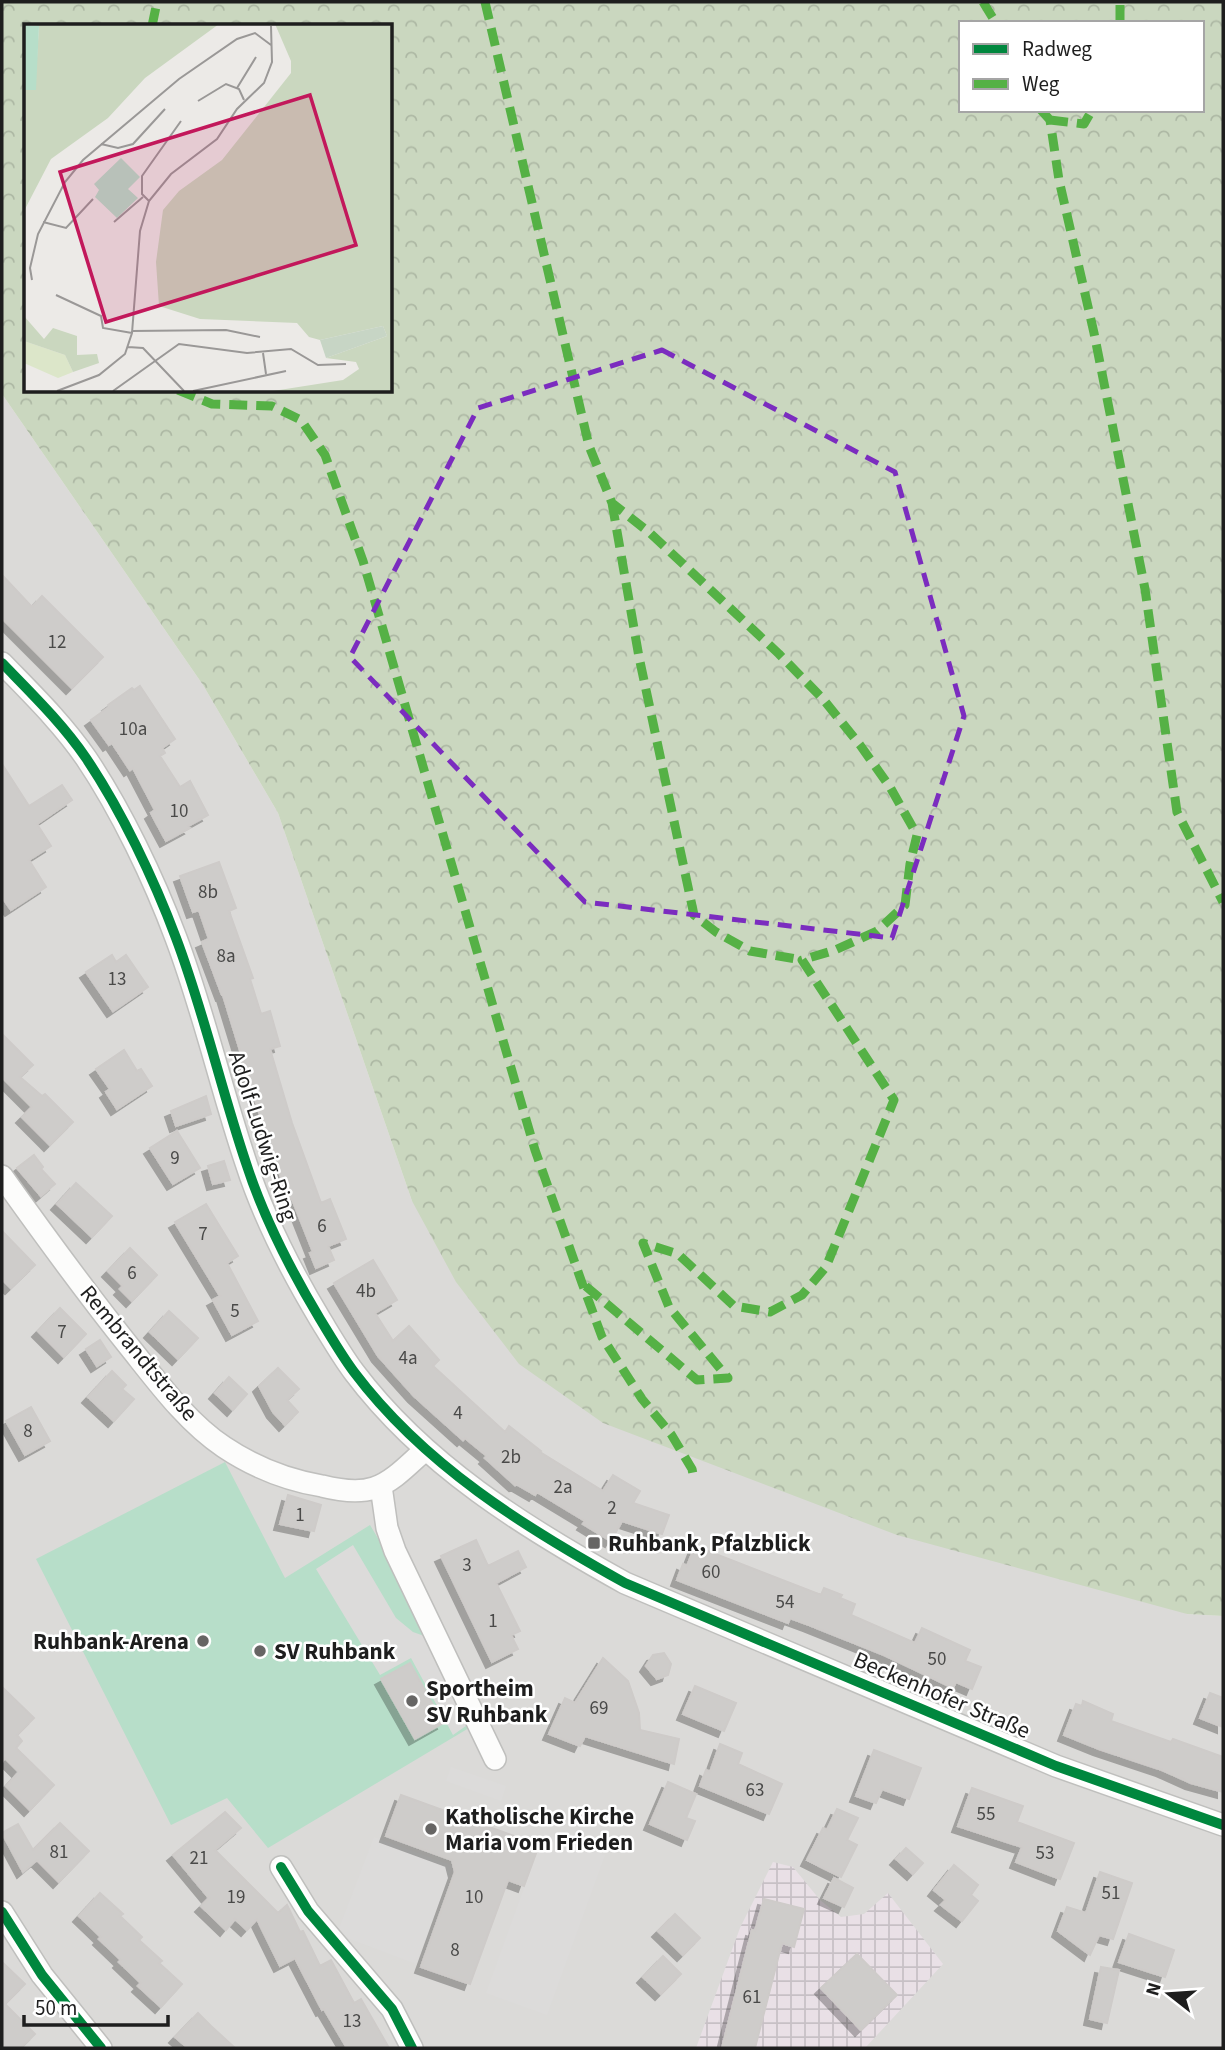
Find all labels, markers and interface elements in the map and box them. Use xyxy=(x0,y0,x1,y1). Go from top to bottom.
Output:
legend xyxy=(959,21,1204,112)
inset map xyxy=(24,24,392,392)
text: Radweg xyxy=(1022,34,1092,64)
text: Weg xyxy=(1022,69,1060,99)
house number: 12 xyxy=(48,629,66,656)
house number: 10a xyxy=(119,716,147,743)
house number: 10 xyxy=(170,798,188,825)
house number: 8b xyxy=(198,879,218,906)
house number: 8a xyxy=(216,943,236,970)
house number: 13 xyxy=(108,966,126,993)
street label: Adolf-Ludwig-Ring xyxy=(220,1047,306,1226)
house number: 9 xyxy=(170,1145,180,1172)
house number: 6 xyxy=(317,1213,327,1240)
house number: 7 xyxy=(198,1221,208,1248)
house number: 6 xyxy=(127,1260,137,1287)
street label: Rembrandtstraße xyxy=(72,1278,206,1428)
house number: 4b xyxy=(356,1278,376,1305)
house number: 5 xyxy=(230,1298,240,1325)
house number: 7 xyxy=(57,1319,67,1346)
house number: 4a xyxy=(398,1345,418,1372)
house number: 4 xyxy=(453,1400,463,1427)
house number: 8 xyxy=(23,1418,33,1445)
house number: 2b xyxy=(501,1444,521,1471)
house number: 2a xyxy=(553,1474,573,1501)
house number: 2 xyxy=(607,1495,617,1522)
house number: 1 xyxy=(295,1502,305,1529)
place label: Ruhbank, Pfalzblick xyxy=(608,1527,811,1560)
marker: Ruhbank, Pfalzblick xyxy=(586,1535,602,1551)
house number: 3 xyxy=(462,1552,472,1579)
house number: 60 xyxy=(702,1559,720,1586)
house number: 54 xyxy=(776,1589,794,1616)
house number: 1 xyxy=(488,1608,498,1635)
place label: Ruhbank-Arena xyxy=(33,1625,189,1658)
marker: Ruhbank-Arena xyxy=(195,1633,211,1649)
place label: SV Ruhbank xyxy=(274,1635,396,1668)
marker: SV Ruhbank xyxy=(252,1643,268,1659)
street label: Beckenhofer Straße xyxy=(849,1643,1035,1747)
house number: 50 xyxy=(928,1646,946,1673)
place label: Sportheim SV Ruhbank xyxy=(426,1672,548,1731)
marker: Sportheim SV Ruhbank xyxy=(404,1693,420,1709)
house number: 69 xyxy=(590,1695,608,1722)
house number: 63 xyxy=(746,1777,764,1804)
place label: Katholische Kirche Maria vom Frieden xyxy=(445,1800,634,1859)
house number: 55 xyxy=(977,1801,995,1828)
marker: Katholische Kirche Maria vom Frieden xyxy=(423,1821,439,1837)
house number: 81 xyxy=(50,1839,68,1866)
house number: 53 xyxy=(1036,1840,1054,1867)
house number: 21 xyxy=(190,1845,208,1872)
house number: 51 xyxy=(1102,1880,1120,1907)
house number: 19 xyxy=(227,1884,245,1911)
house number: 10 xyxy=(465,1884,483,1911)
house number: 8 xyxy=(450,1937,460,1964)
north arrow xyxy=(1134,1959,1204,2029)
text: N xyxy=(1139,1979,1169,1999)
scale bar xyxy=(24,1983,168,2027)
house number: 61 xyxy=(743,1984,761,2011)
text: 50 m xyxy=(35,1993,77,2023)
house number: 13 xyxy=(343,2008,361,2035)

